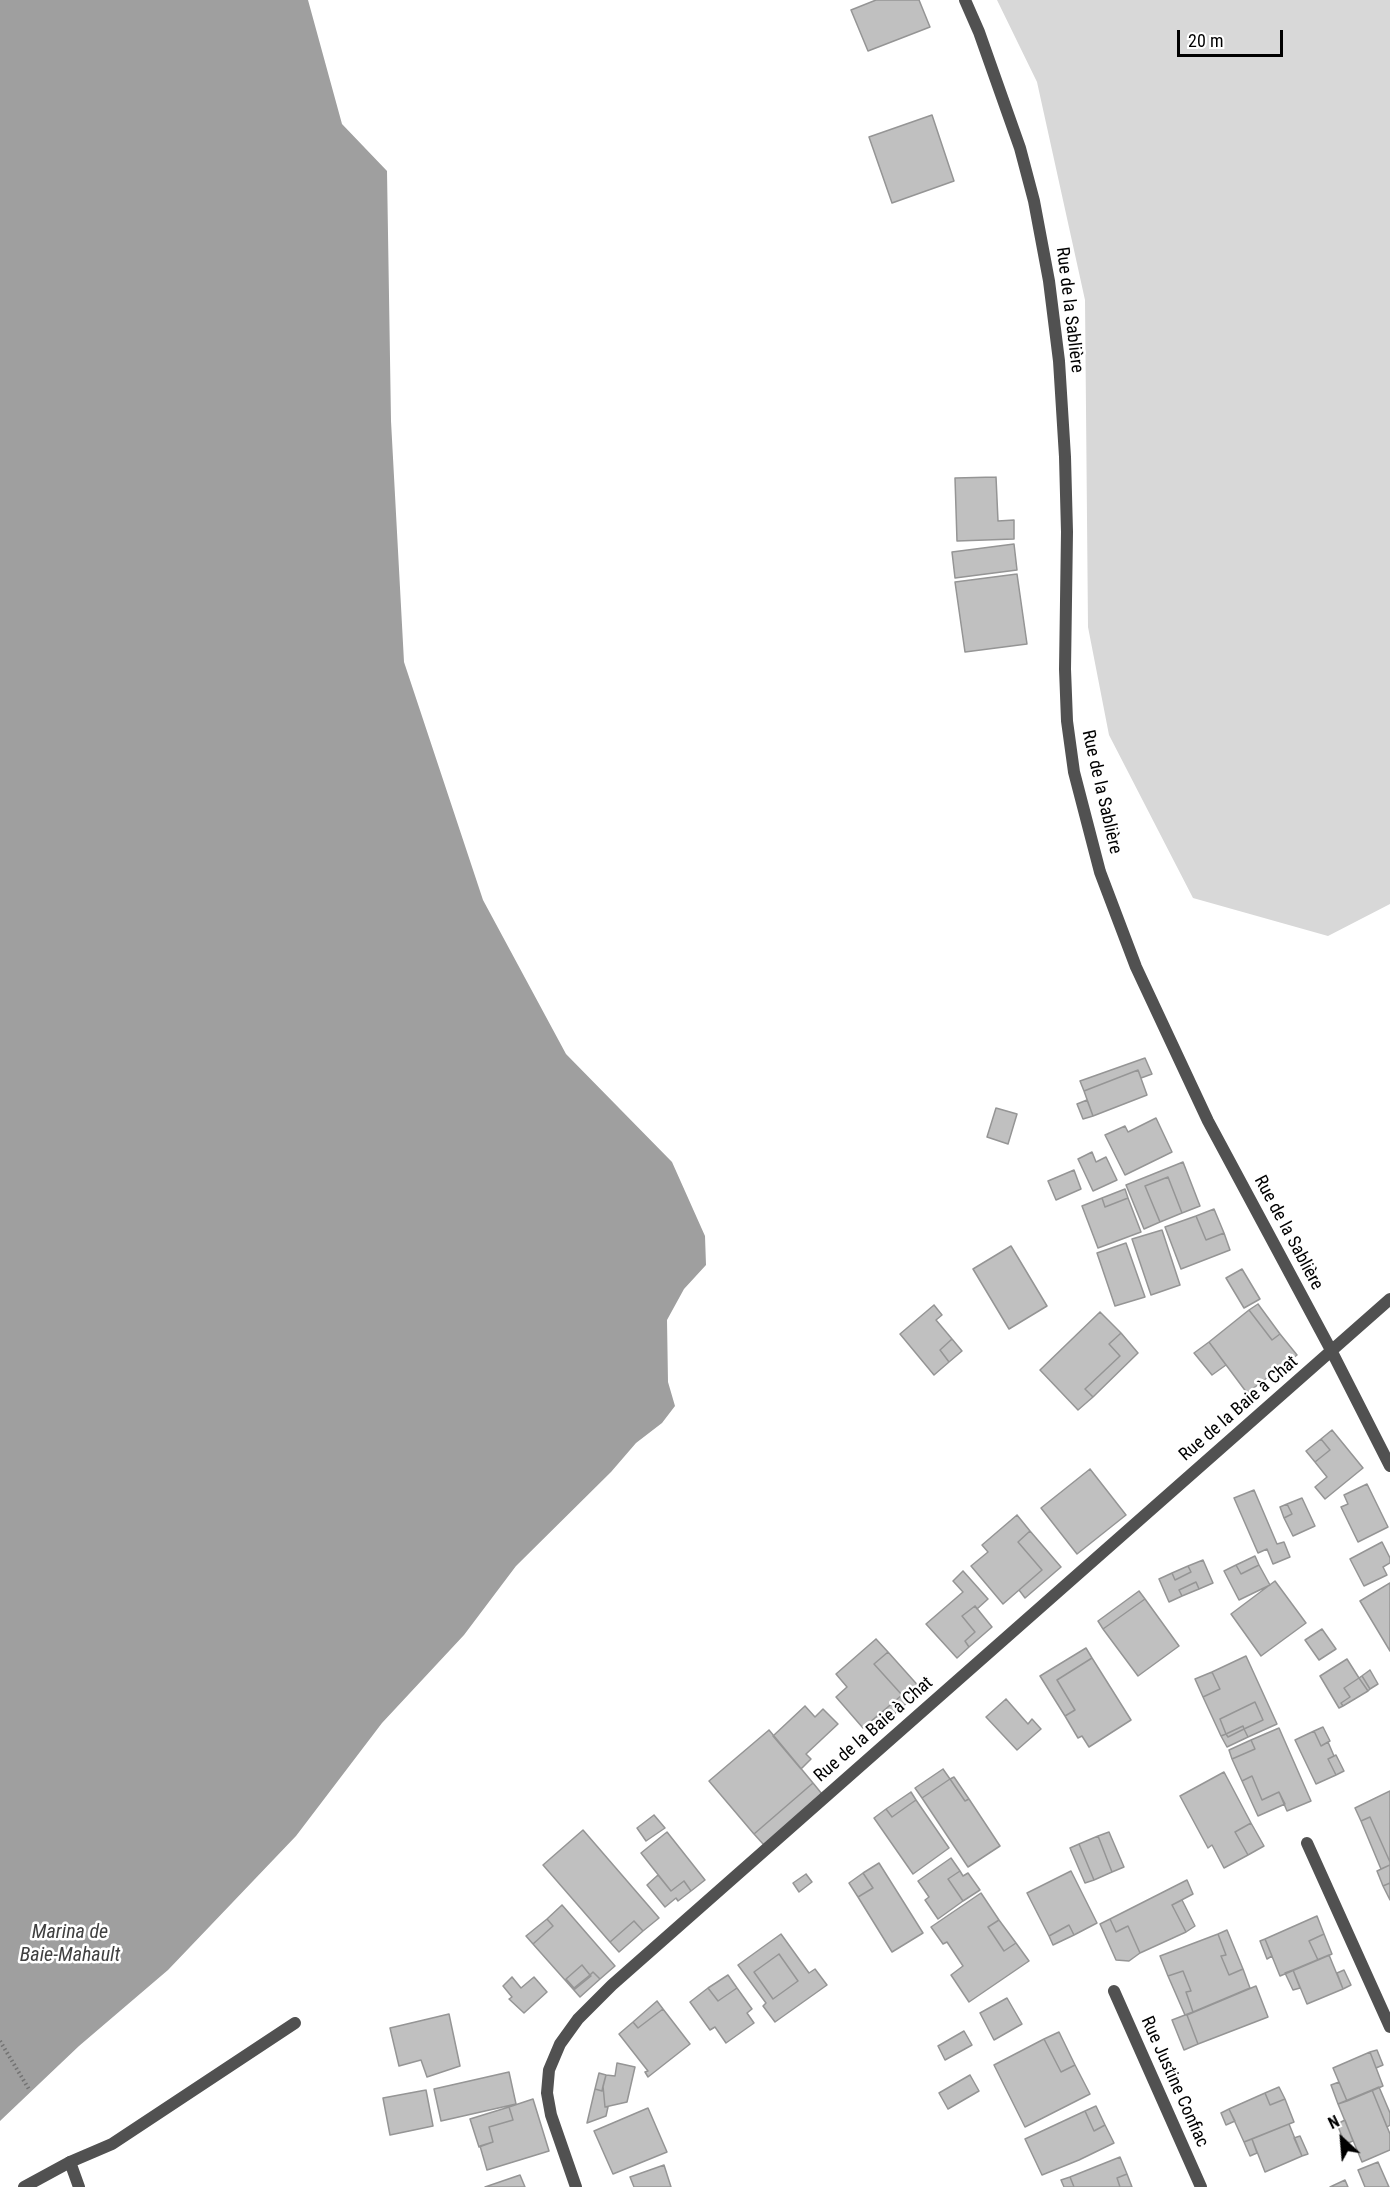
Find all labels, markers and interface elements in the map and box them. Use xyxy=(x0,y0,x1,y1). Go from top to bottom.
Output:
scale bar xyxy=(1180,18,1286,56)
text: 20 m xyxy=(1188,30,1223,51)
street label: Rue de la Sablière xyxy=(1051,246,1087,374)
street label: Rue de la Sablière xyxy=(1076,728,1126,856)
street label: Rue de la Sablière xyxy=(1249,1172,1327,1294)
street label: Rue de la Baie à Chat xyxy=(1175,1352,1303,1466)
street label: Rue de la Baie à Chat xyxy=(810,1673,938,1787)
water label: Marina de Baie-Mahault xyxy=(20,1921,120,1968)
street label: Rue Justine Confiac xyxy=(1135,2013,1213,2151)
north arrow xyxy=(1312,2109,1372,2169)
text: N xyxy=(1325,2112,1342,2133)

